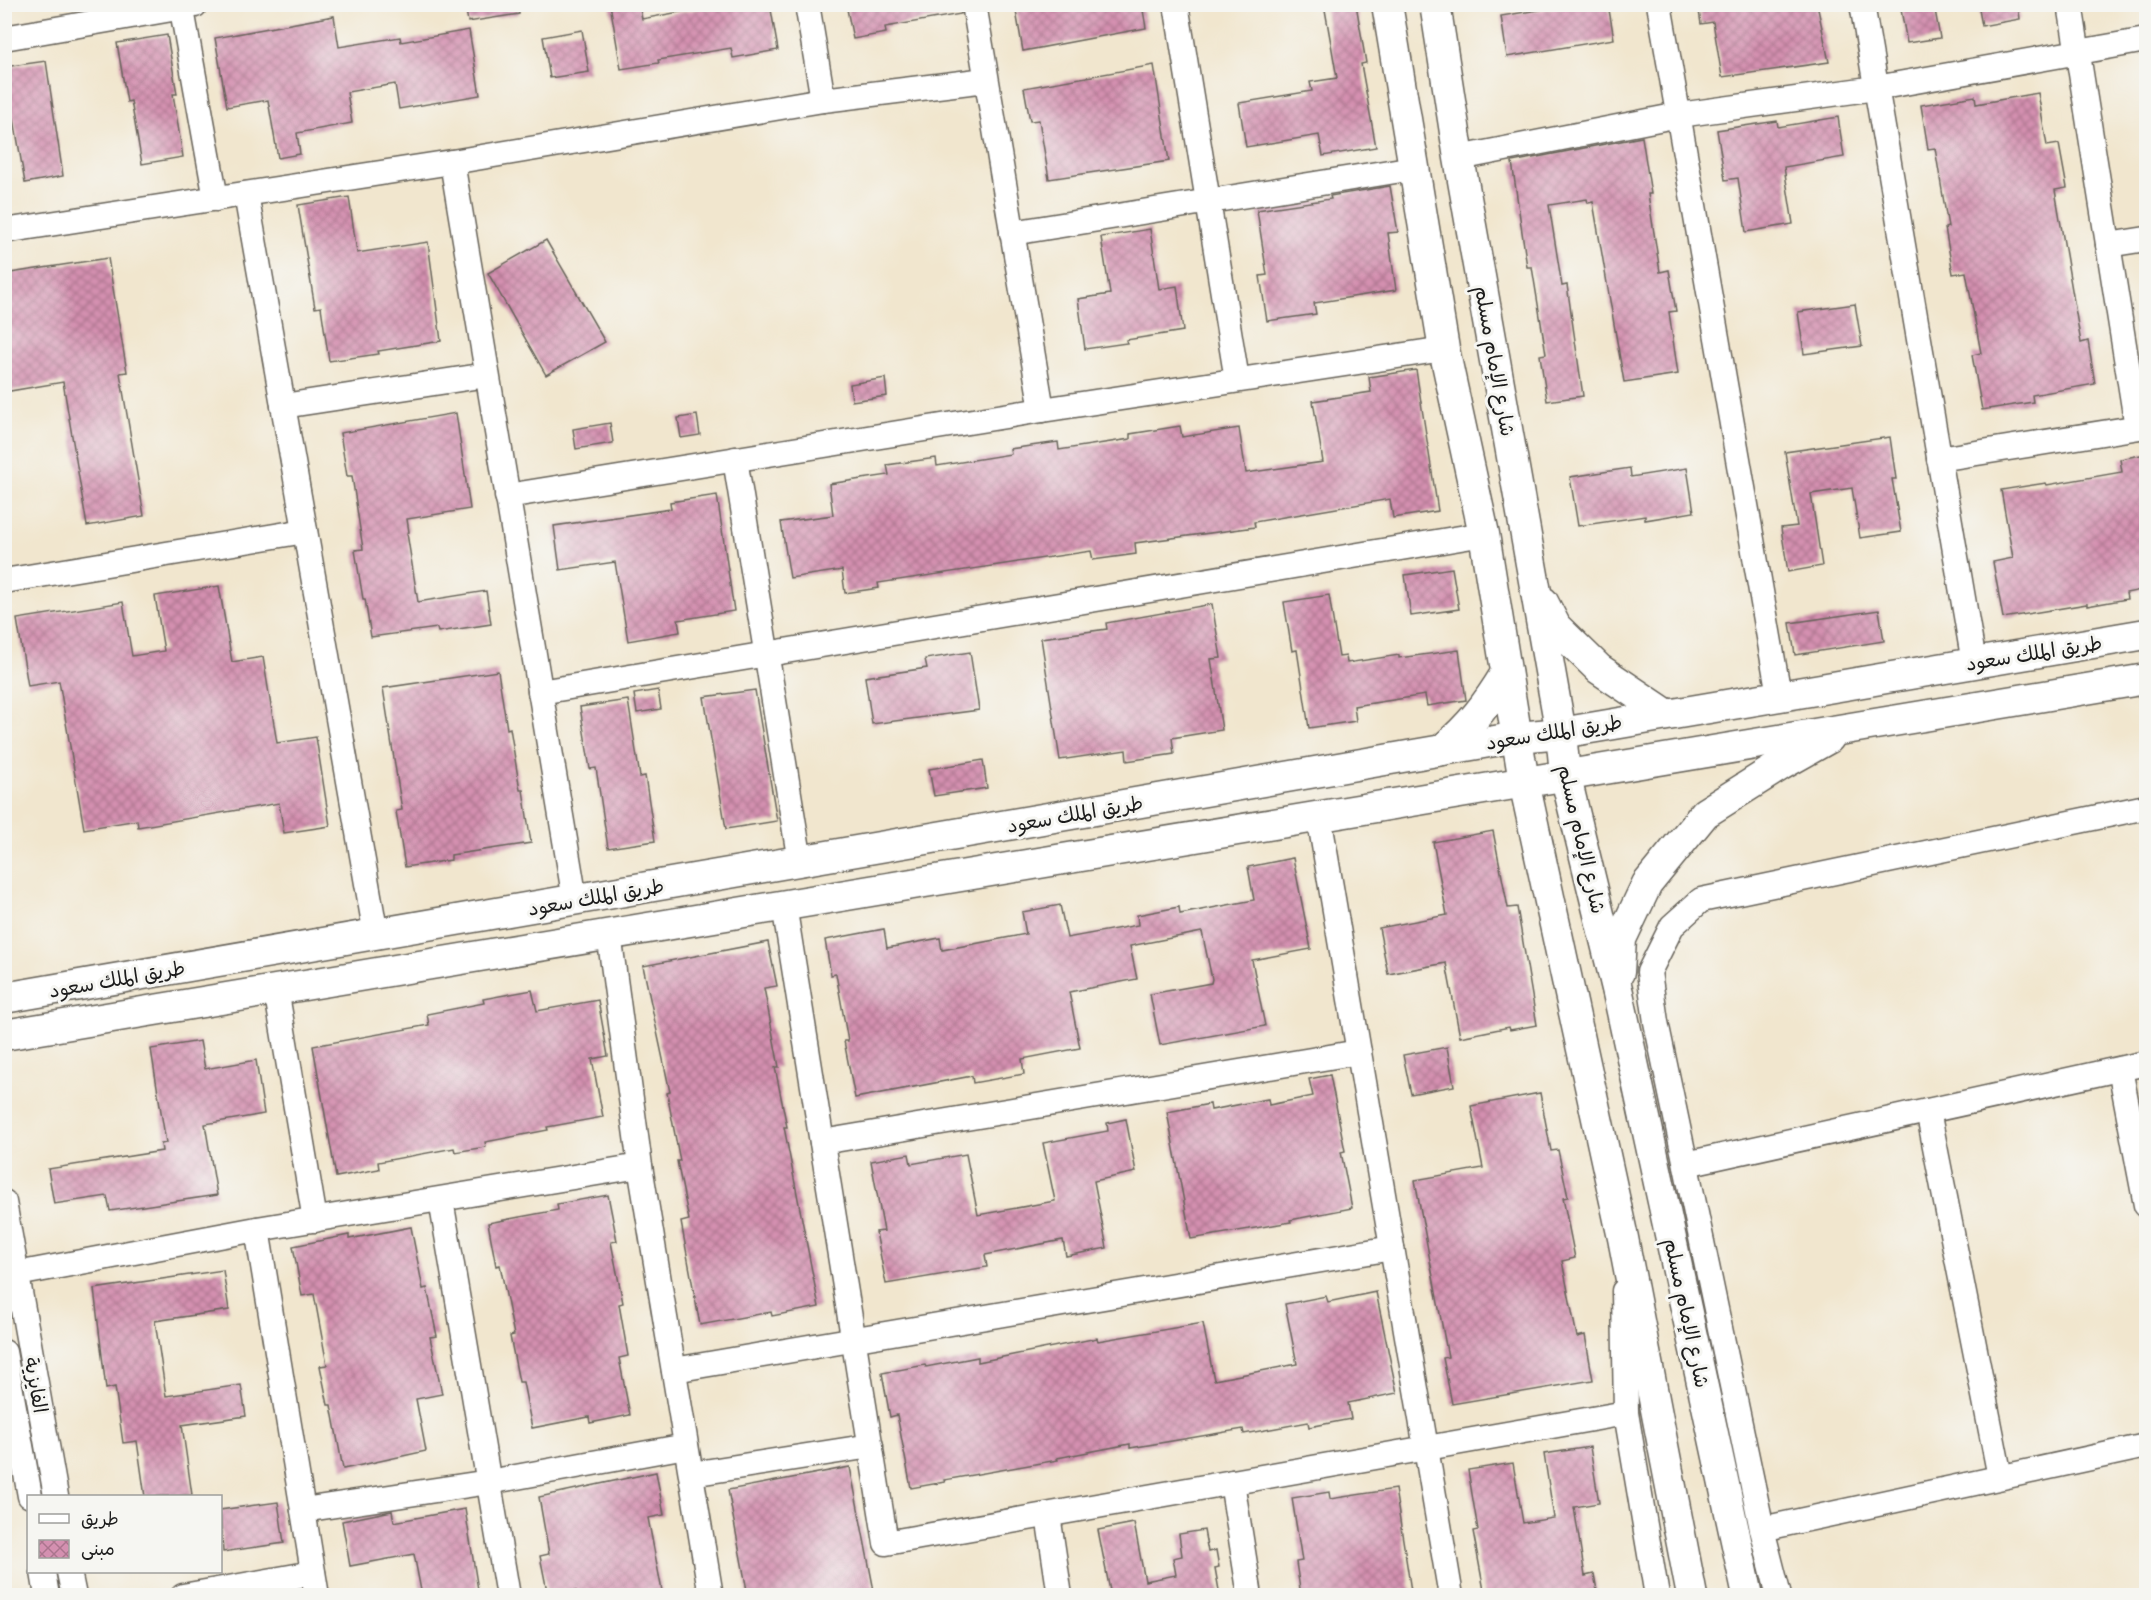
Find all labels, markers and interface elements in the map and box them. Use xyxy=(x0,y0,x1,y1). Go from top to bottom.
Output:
street label: شارع الإمام مسلم xyxy=(1464,283,1525,439)
street label: طريق الملك سعود xyxy=(1963,625,2105,682)
street label: طريق الملك سعود xyxy=(1483,704,1625,761)
street label: شارع الإمام مسلم xyxy=(1547,761,1616,917)
street label: طريق الملك سعود xyxy=(1004,785,1146,844)
street label: طريق الملك سعود xyxy=(525,868,667,927)
street label: طريق الملك سعود xyxy=(46,950,188,1009)
street label: شارع الإمام مسلم xyxy=(1654,1235,1719,1391)
street label: الفايزية xyxy=(13,1354,58,1416)
legend xyxy=(27,1495,222,1573)
text: طريق xyxy=(81,1503,119,1535)
text: مبنى xyxy=(81,1533,115,1565)

